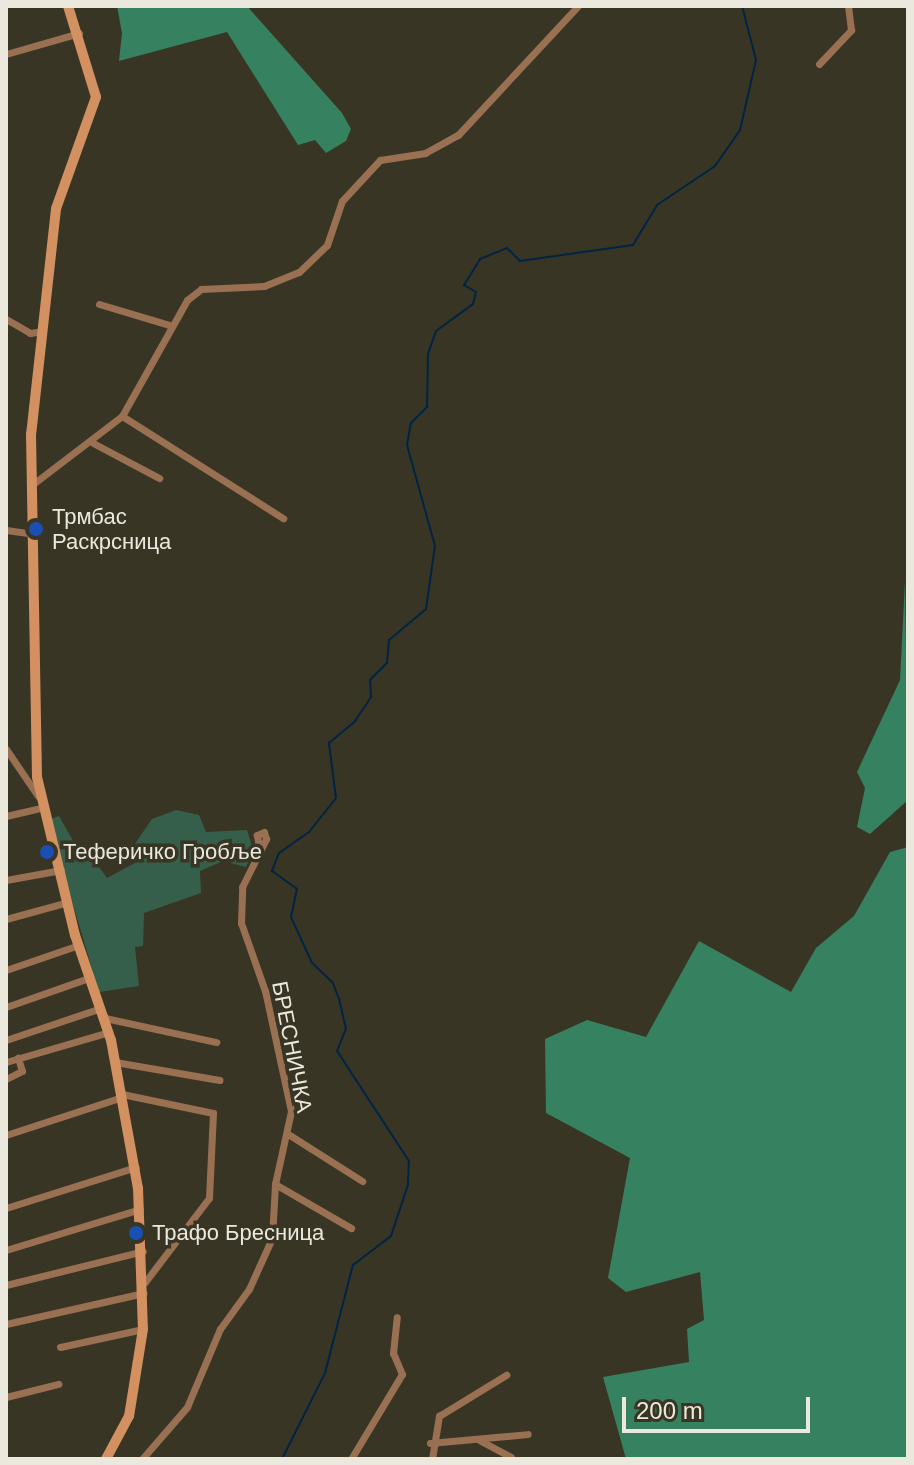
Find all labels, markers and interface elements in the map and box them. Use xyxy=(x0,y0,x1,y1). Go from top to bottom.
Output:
place label: Трмбас Раскрсница xyxy=(52,503,171,554)
marker: Трмбас Раскрсница xyxy=(27,520,45,538)
place label: Теферичко Гробље xyxy=(63,839,262,865)
marker: Теферичко Гробље xyxy=(38,843,56,861)
street label: БРЕСНИЧКА xyxy=(266,979,318,1115)
place label: Трафо Бресница xyxy=(152,1220,324,1246)
marker: Трафо Бресница xyxy=(127,1224,145,1242)
scale bar xyxy=(626,1381,814,1431)
text: 200 m xyxy=(636,1397,703,1424)

